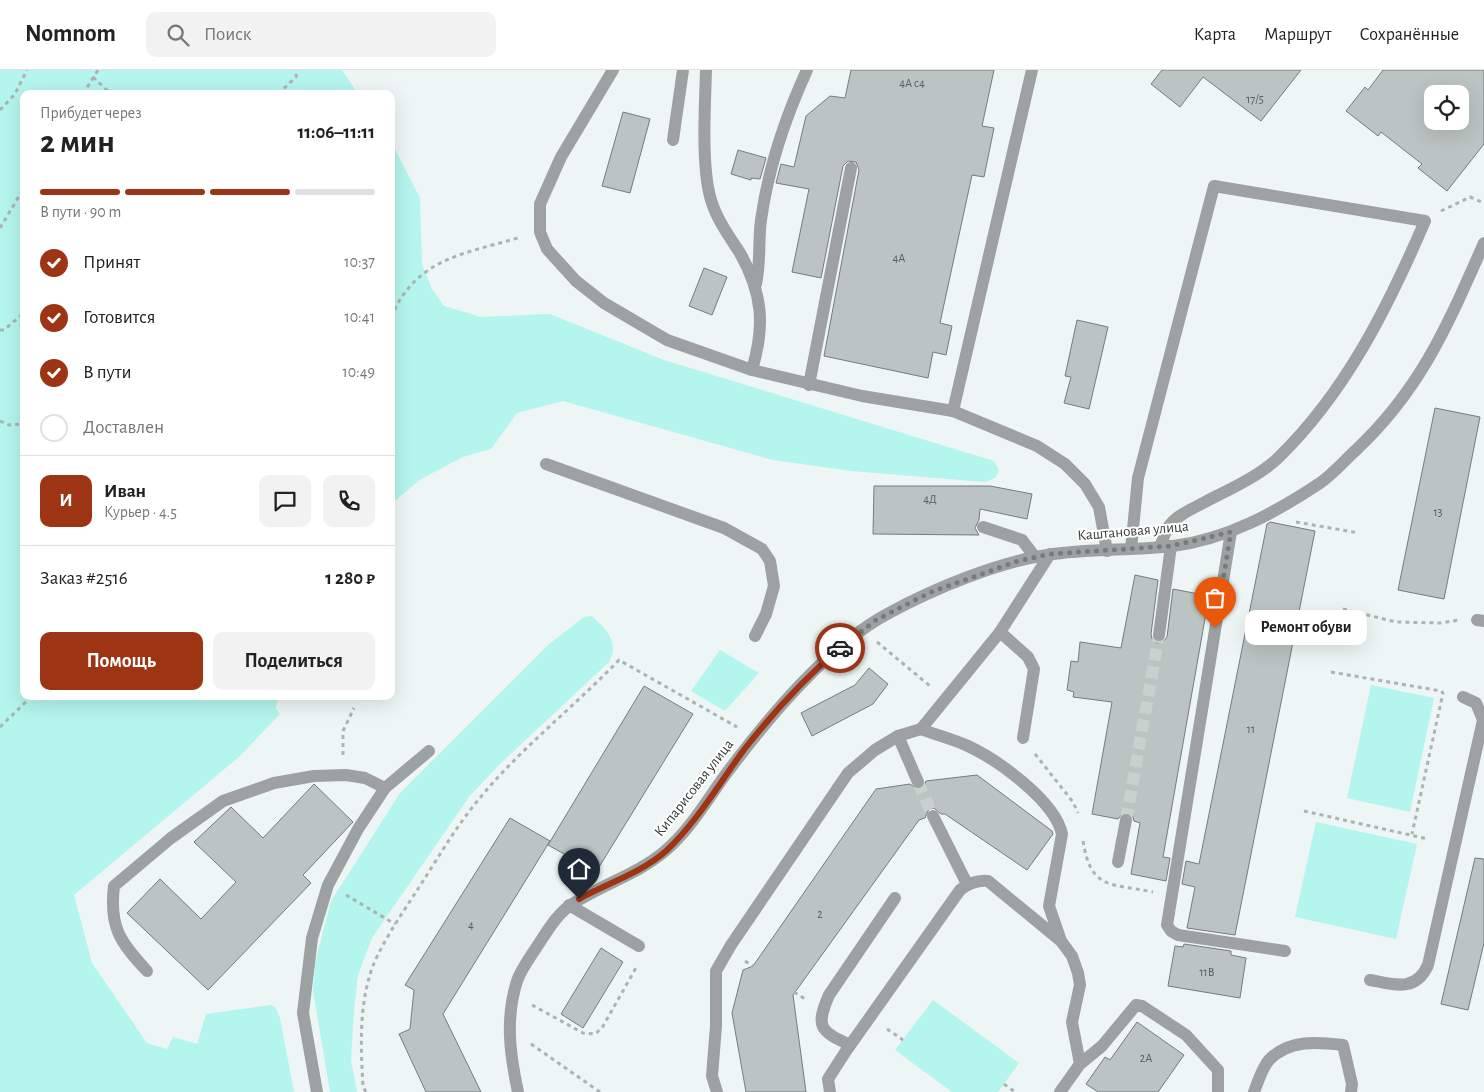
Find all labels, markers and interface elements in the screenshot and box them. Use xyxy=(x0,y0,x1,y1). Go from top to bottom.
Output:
search box xyxy=(146,12,496,57)
icon: search xyxy=(164,21,192,49)
text: Nomnom xyxy=(25,22,116,46)
text: Поиск xyxy=(204,25,251,44)
text: Карта xyxy=(1194,26,1236,44)
text: Маршрут xyxy=(1264,26,1332,44)
text: Сохранённые xyxy=(1360,26,1459,44)
house number: 4А с4 xyxy=(899,77,925,89)
map controls xyxy=(1424,85,1469,130)
button: locate xyxy=(1424,85,1469,130)
house number: 17/5 xyxy=(1246,93,1264,105)
text: Прибудет через xyxy=(40,105,142,121)
text: 11:06–11:11 xyxy=(297,123,375,142)
text: 2 мин xyxy=(40,126,115,158)
text: В пути · 90 m xyxy=(40,204,121,220)
icon: check xyxy=(40,249,68,277)
house number: 4А xyxy=(893,252,905,264)
text: Принят xyxy=(83,253,140,272)
text: 10:37 xyxy=(344,254,375,270)
icon: check xyxy=(40,304,68,332)
text: Готовится xyxy=(83,308,156,327)
text: 10:41 xyxy=(344,309,375,325)
icon: check xyxy=(40,359,68,387)
text: В пути xyxy=(83,363,132,382)
text: 10:49 xyxy=(342,364,375,380)
text: Доставлен xyxy=(83,418,164,437)
button: chat xyxy=(259,475,311,527)
button: phone xyxy=(323,475,375,527)
text: Иван xyxy=(104,482,146,501)
text: И xyxy=(59,491,73,510)
house number: 4Д xyxy=(923,493,937,505)
text: Курьер · 4.5 xyxy=(104,504,177,520)
house number: 13 xyxy=(1433,506,1443,518)
street label: Каштановая улица xyxy=(1077,519,1189,543)
text: Заказ #2516 xyxy=(40,569,128,588)
text: 1 280 ₽ xyxy=(325,569,375,588)
pin xyxy=(1194,577,1236,628)
icon: bag xyxy=(1201,584,1229,612)
callout: Ремонт обуви xyxy=(1245,610,1368,646)
text: Ремонт обуви xyxy=(1261,619,1351,635)
courier xyxy=(815,623,865,673)
button: Помощь xyxy=(40,632,203,690)
button: Поделиться xyxy=(213,632,375,690)
icon: car xyxy=(826,634,854,662)
house number: 11 xyxy=(1247,723,1255,735)
street label: Кипарисовая улица xyxy=(652,737,736,839)
pin xyxy=(558,848,600,899)
icon: home xyxy=(565,855,593,883)
house number: 2 xyxy=(817,908,823,920)
house number: 4 xyxy=(468,919,474,931)
house number: 11В xyxy=(1199,966,1215,978)
house number: 2А xyxy=(1140,1052,1152,1064)

